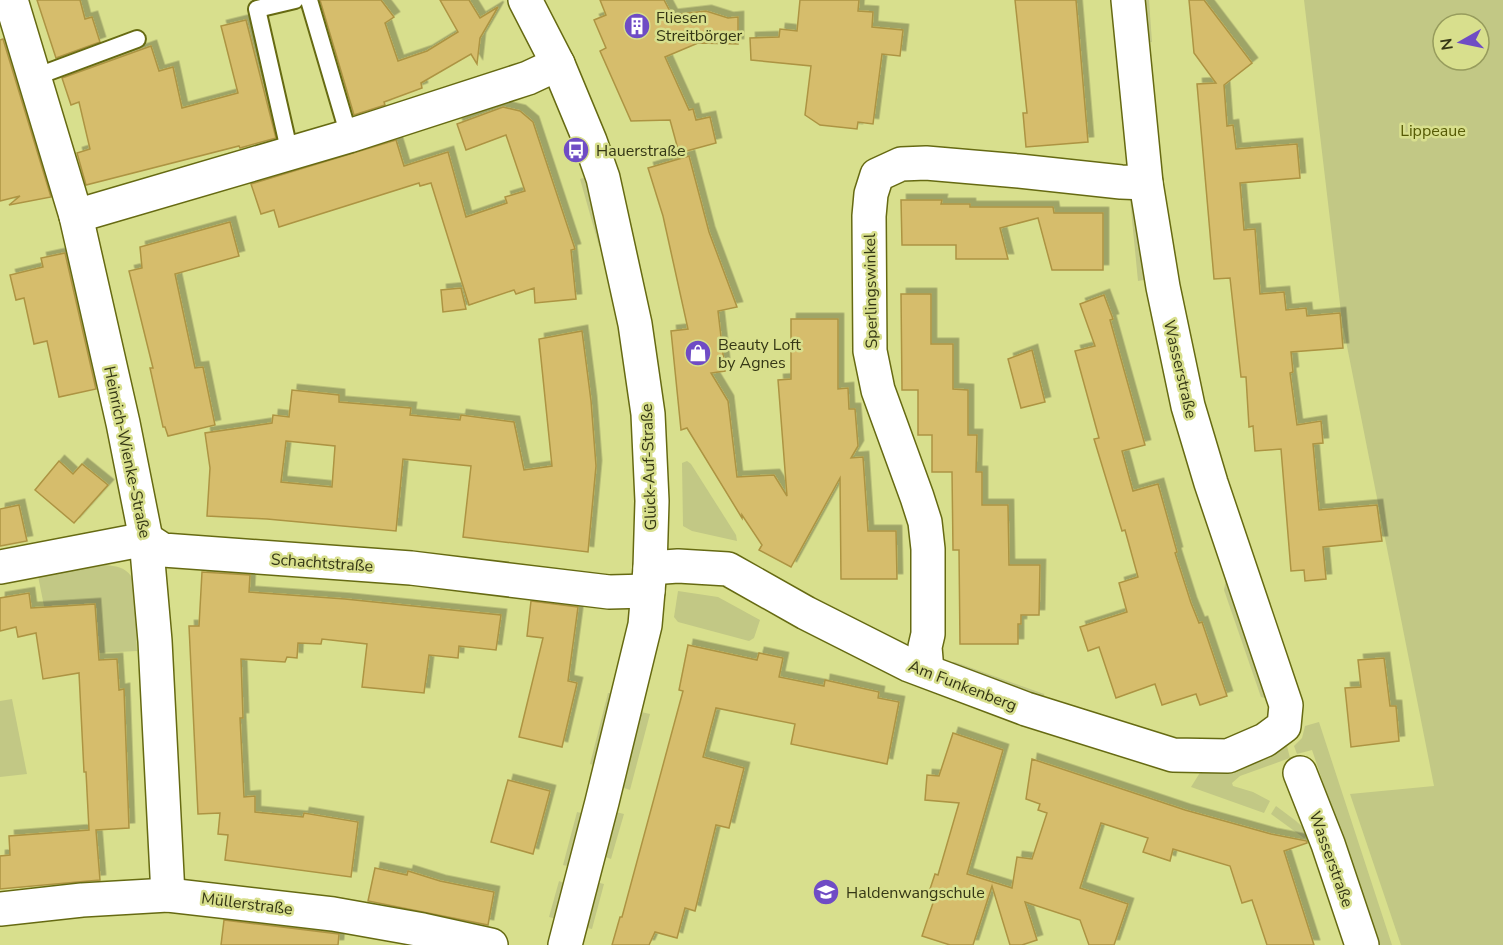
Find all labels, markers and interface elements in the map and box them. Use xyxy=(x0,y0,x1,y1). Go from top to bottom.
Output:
place label: Fliesen Streitbörger xyxy=(656,7,743,47)
building icon: Fliesen Streitbörger xyxy=(622,11,652,41)
north arrow xyxy=(1431,12,1491,72)
text: N xyxy=(1435,37,1459,52)
park label: Lippeaue xyxy=(1400,120,1466,142)
bus stop icon: Hauerstraße xyxy=(561,135,591,165)
place label: Hauerstraße xyxy=(596,140,686,162)
street label: Sperlingswinkel xyxy=(859,233,883,349)
street label: Wasserstraße xyxy=(1158,318,1202,421)
place label: Beauty Loft by Agnes xyxy=(718,334,801,374)
shop icon: Beauty Loft by Agnes xyxy=(683,338,713,368)
street label: Heinrich-Wienke-Straße xyxy=(98,364,156,540)
street label: Glück-Auf-Straße xyxy=(636,403,662,531)
street label: Schachtstraße xyxy=(270,548,374,578)
street label: Am Funkenberg xyxy=(905,655,1020,717)
street label: Wasserstraße xyxy=(1304,808,1359,910)
school or university icon: Haldenwangschule xyxy=(811,877,841,907)
place label: Haldenwangschule xyxy=(846,882,985,904)
street label: Müllerstraße xyxy=(200,887,294,921)

